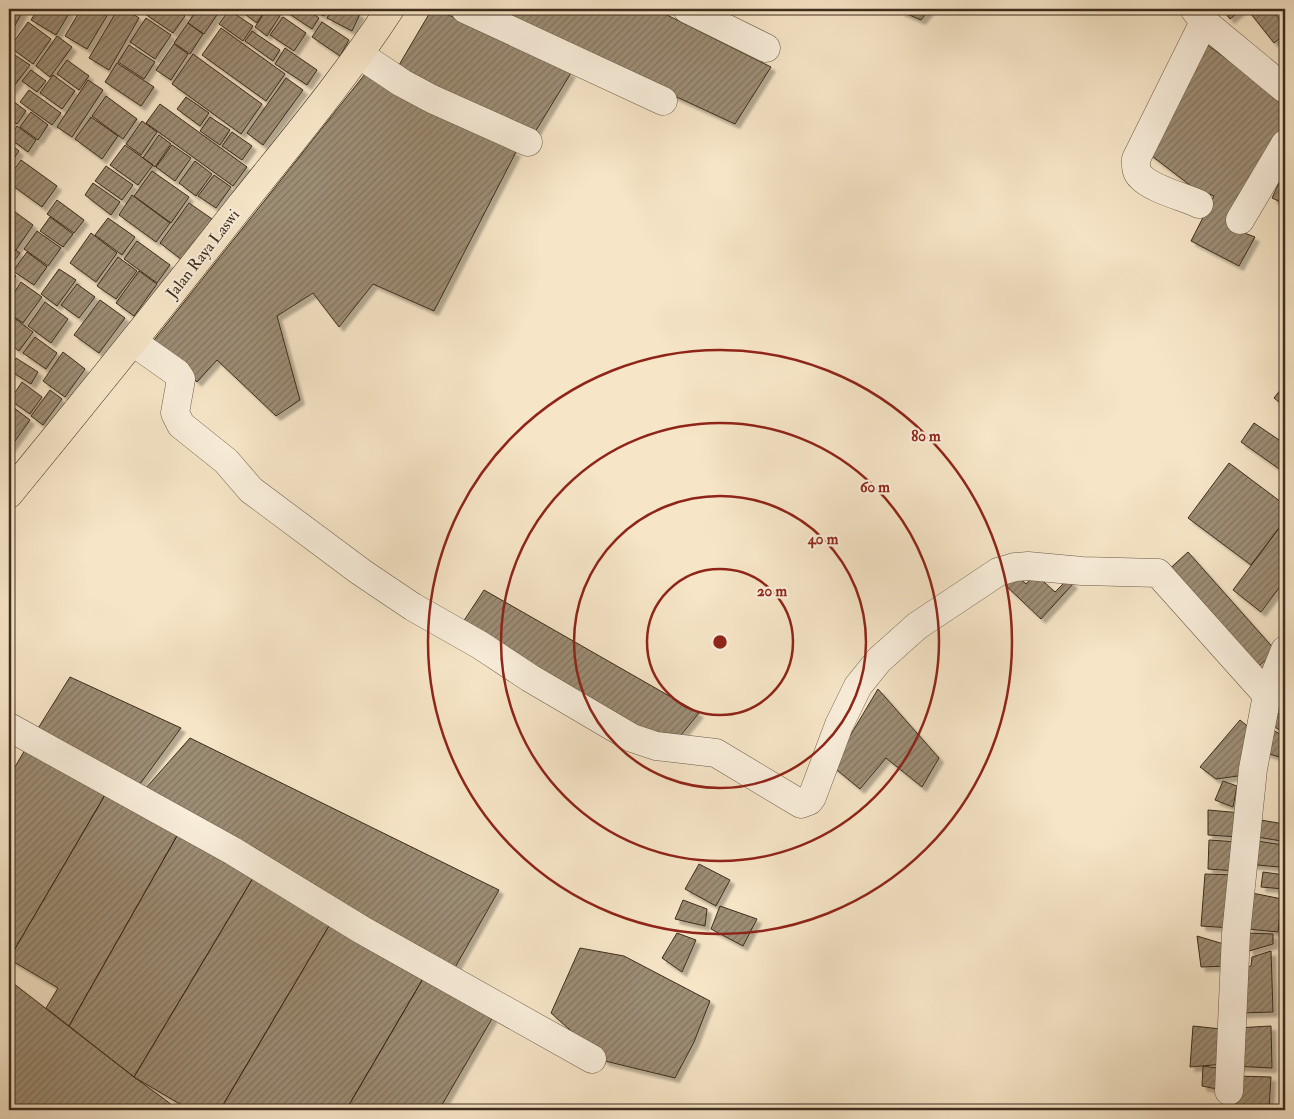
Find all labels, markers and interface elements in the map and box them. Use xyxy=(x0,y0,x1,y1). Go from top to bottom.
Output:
street label: Jalan Raya Laswi xyxy=(161,205,245,304)
text: 80 m xyxy=(911,427,941,446)
text: 60 m xyxy=(860,478,890,497)
text: 40 m xyxy=(807,530,839,549)
text: 20 m xyxy=(757,582,787,601)
centre of rings xyxy=(711,633,729,651)

